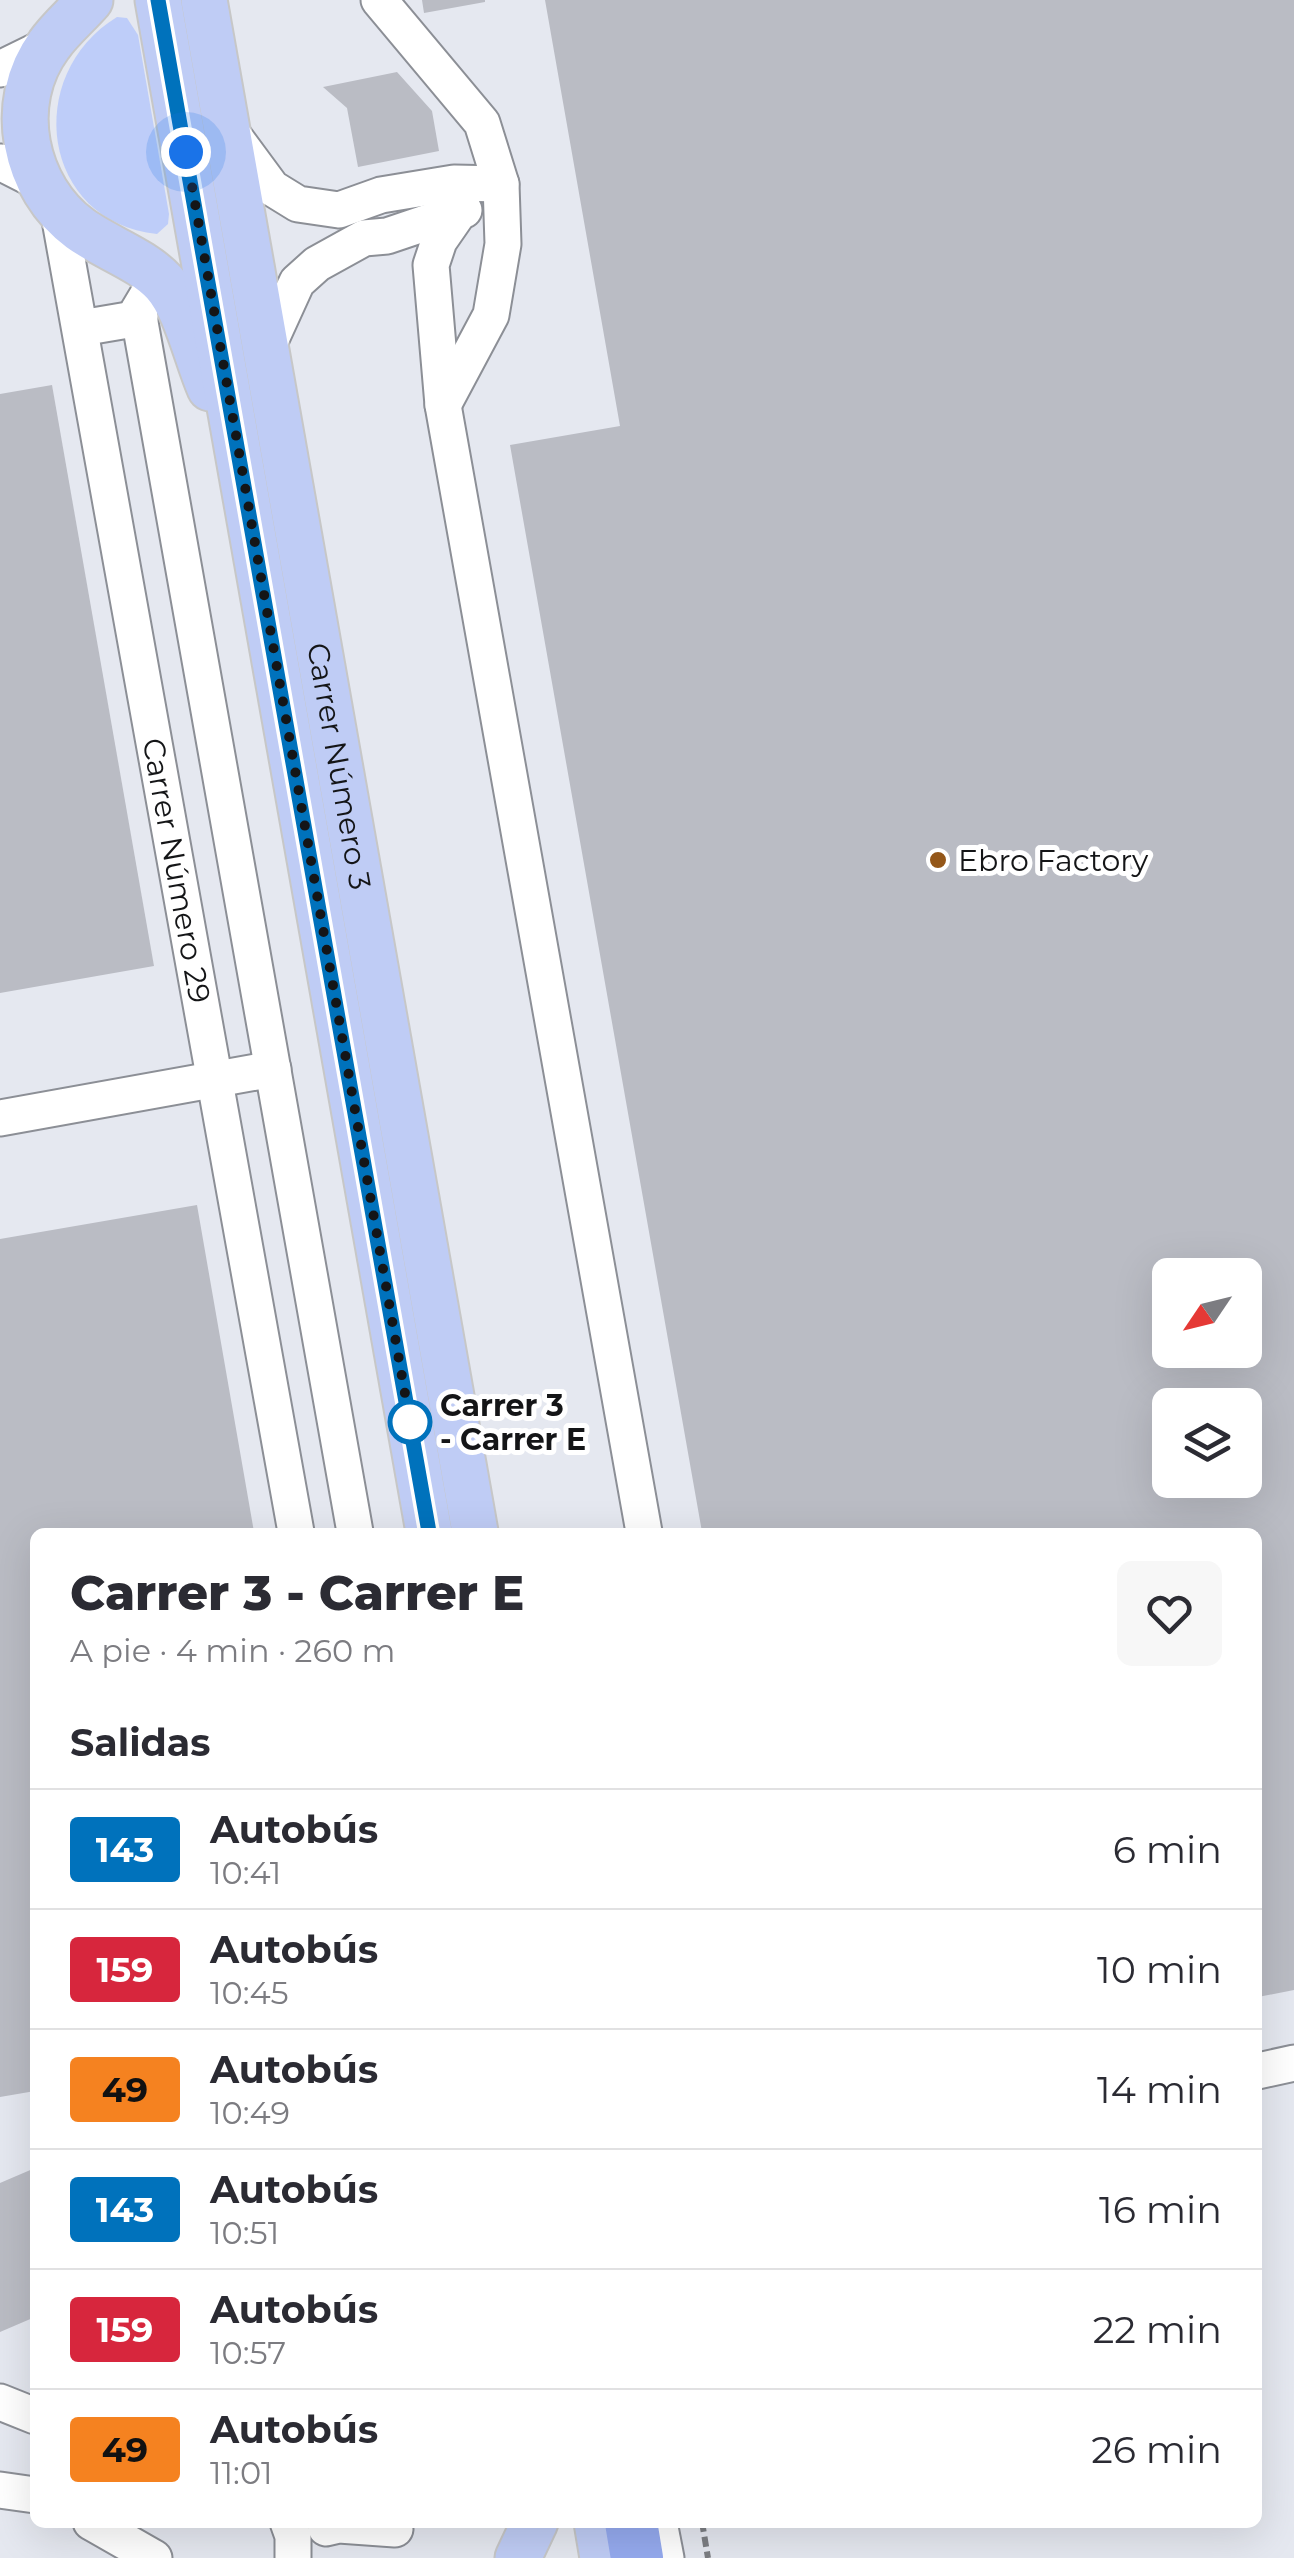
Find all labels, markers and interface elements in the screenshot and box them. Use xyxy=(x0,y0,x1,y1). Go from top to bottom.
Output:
your location xyxy=(161,127,211,177)
street label: Carrer Número 3 xyxy=(300,640,380,892)
street label: Carrer Número 29 xyxy=(135,735,219,1006)
place label: Ebro Factory xyxy=(958,842,1149,879)
marker: Ebro Factory xyxy=(927,849,949,871)
north arrow xyxy=(1152,1258,1262,1368)
map controls xyxy=(1152,1258,1262,1498)
place label: Carrer 3 - Carrer E xyxy=(440,1387,586,1458)
button: layers xyxy=(1152,1388,1262,1498)
marker: Carrer 3 - Carrer E xyxy=(389,1401,431,1443)
button: heart xyxy=(1117,1561,1222,1666)
text: Carrer 3 - Carrer E xyxy=(70,1564,524,1622)
text: A pie · 4 min · 260 m xyxy=(70,1631,395,1670)
text: Salidas xyxy=(70,1719,211,1766)
text: Autobús xyxy=(210,1806,378,1853)
text: 6 min xyxy=(1113,1826,1222,1873)
text: 143 xyxy=(96,1828,154,1871)
text: 10:41 xyxy=(210,1853,281,1892)
text: Autobús xyxy=(210,1926,378,1973)
text: 10 min xyxy=(1097,1946,1222,1993)
text: 159 xyxy=(97,1948,153,1991)
text: 10:45 xyxy=(210,1973,289,2012)
text: Autobús xyxy=(210,2046,378,2093)
text: 14 min xyxy=(1097,2066,1222,2113)
text: 49 xyxy=(102,2068,148,2111)
text: 10:49 xyxy=(210,2093,290,2132)
text: Autobús xyxy=(210,2166,378,2213)
text: 16 min xyxy=(1099,2186,1222,2233)
text: 143 xyxy=(96,2188,154,2231)
text: 10:51 xyxy=(210,2213,279,2252)
text: Autobús xyxy=(210,2286,378,2333)
text: 22 min xyxy=(1093,2306,1222,2353)
text: 159 xyxy=(97,2308,153,2351)
text: 10:57 xyxy=(210,2333,286,2372)
text: Autobús xyxy=(210,2406,378,2453)
text: 26 min xyxy=(1091,2426,1222,2473)
text: 49 xyxy=(102,2428,148,2471)
text: 11:01 xyxy=(210,2453,273,2492)

